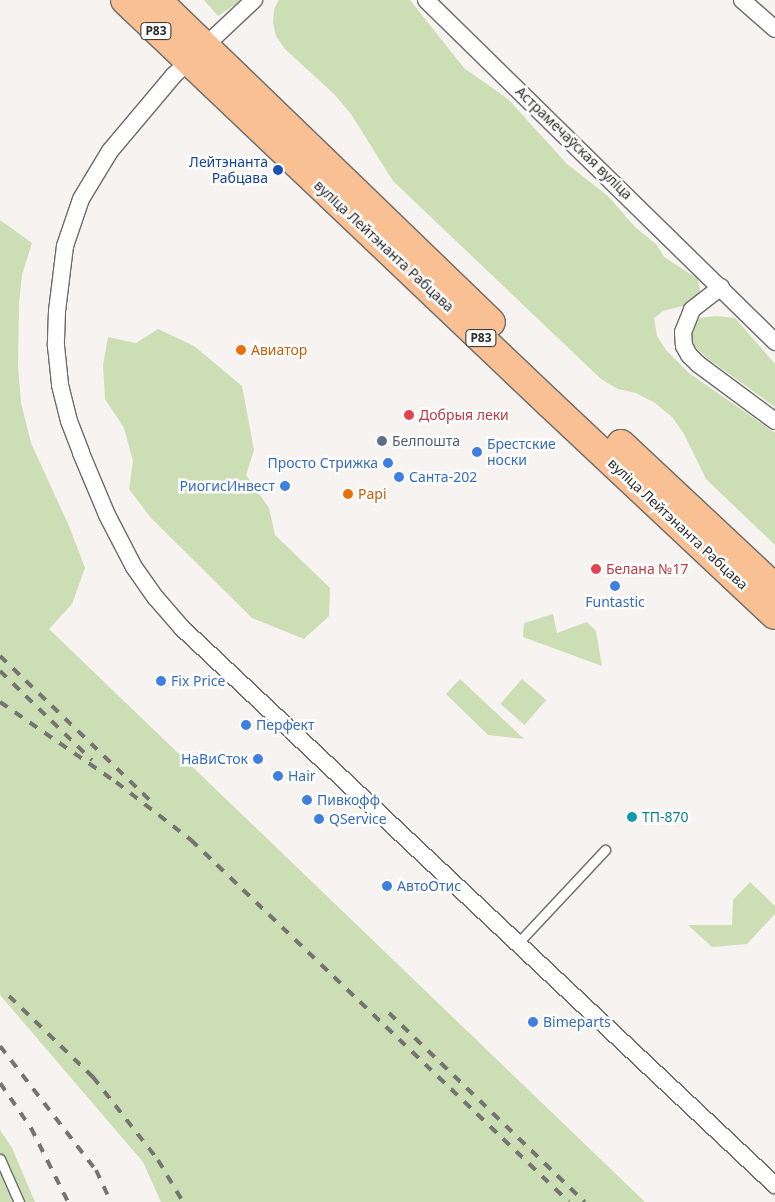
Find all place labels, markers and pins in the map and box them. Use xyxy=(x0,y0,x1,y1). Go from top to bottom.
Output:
place label: Лейтэнанта Рабцава xyxy=(189,154,268,186)
marker: Лейтэнанта Рабцава xyxy=(272,164,284,176)
place label: Авиатор xyxy=(251,342,307,358)
marker: Авиатор xyxy=(235,344,247,356)
place label: Добрыя леки xyxy=(419,407,509,423)
marker: Добрыя леки xyxy=(403,409,415,421)
place label: Белпошта xyxy=(392,433,460,449)
marker: Белпошта xyxy=(376,435,388,447)
place label: Брестские носки xyxy=(487,436,556,468)
marker: Брестские носки xyxy=(471,446,483,458)
place label: Просто Стрижка xyxy=(267,455,378,471)
marker: Просто Стрижка xyxy=(382,457,394,469)
place label: Санта-202 xyxy=(409,469,477,485)
marker: Санта-202 xyxy=(393,471,405,483)
place label: РиогисИнвест xyxy=(180,478,275,494)
marker: РиогисИнвест xyxy=(279,480,291,492)
place label: Papi xyxy=(358,486,387,502)
marker: Papi xyxy=(342,488,354,500)
place label: Белана №17 xyxy=(606,561,689,577)
marker: Белана №17 xyxy=(590,563,602,575)
marker: Funtastic xyxy=(609,580,621,592)
place label: Funtastic xyxy=(585,594,645,610)
place label: Fix Price xyxy=(171,673,225,689)
marker: Fix Price xyxy=(155,675,167,687)
place label: Перфект xyxy=(256,717,314,733)
marker: Перфект xyxy=(240,719,252,731)
place label: НаВиСток xyxy=(181,751,248,767)
marker: НаВиСток xyxy=(252,753,264,765)
place label: Hair xyxy=(288,768,316,784)
marker: Hair xyxy=(272,770,284,782)
place label: Пивкофф xyxy=(317,792,380,808)
marker: Пивкофф xyxy=(301,794,313,806)
place label: ТП-870 xyxy=(642,809,689,825)
place label: QService xyxy=(329,811,387,827)
marker: ТП-870 xyxy=(626,811,638,823)
marker: QService xyxy=(313,813,325,825)
place label: АвтоОтис xyxy=(397,878,461,894)
marker: АвтоОтис xyxy=(381,880,393,892)
place label: Bimeparts xyxy=(543,1014,611,1030)
marker: Bimeparts xyxy=(527,1016,539,1028)

